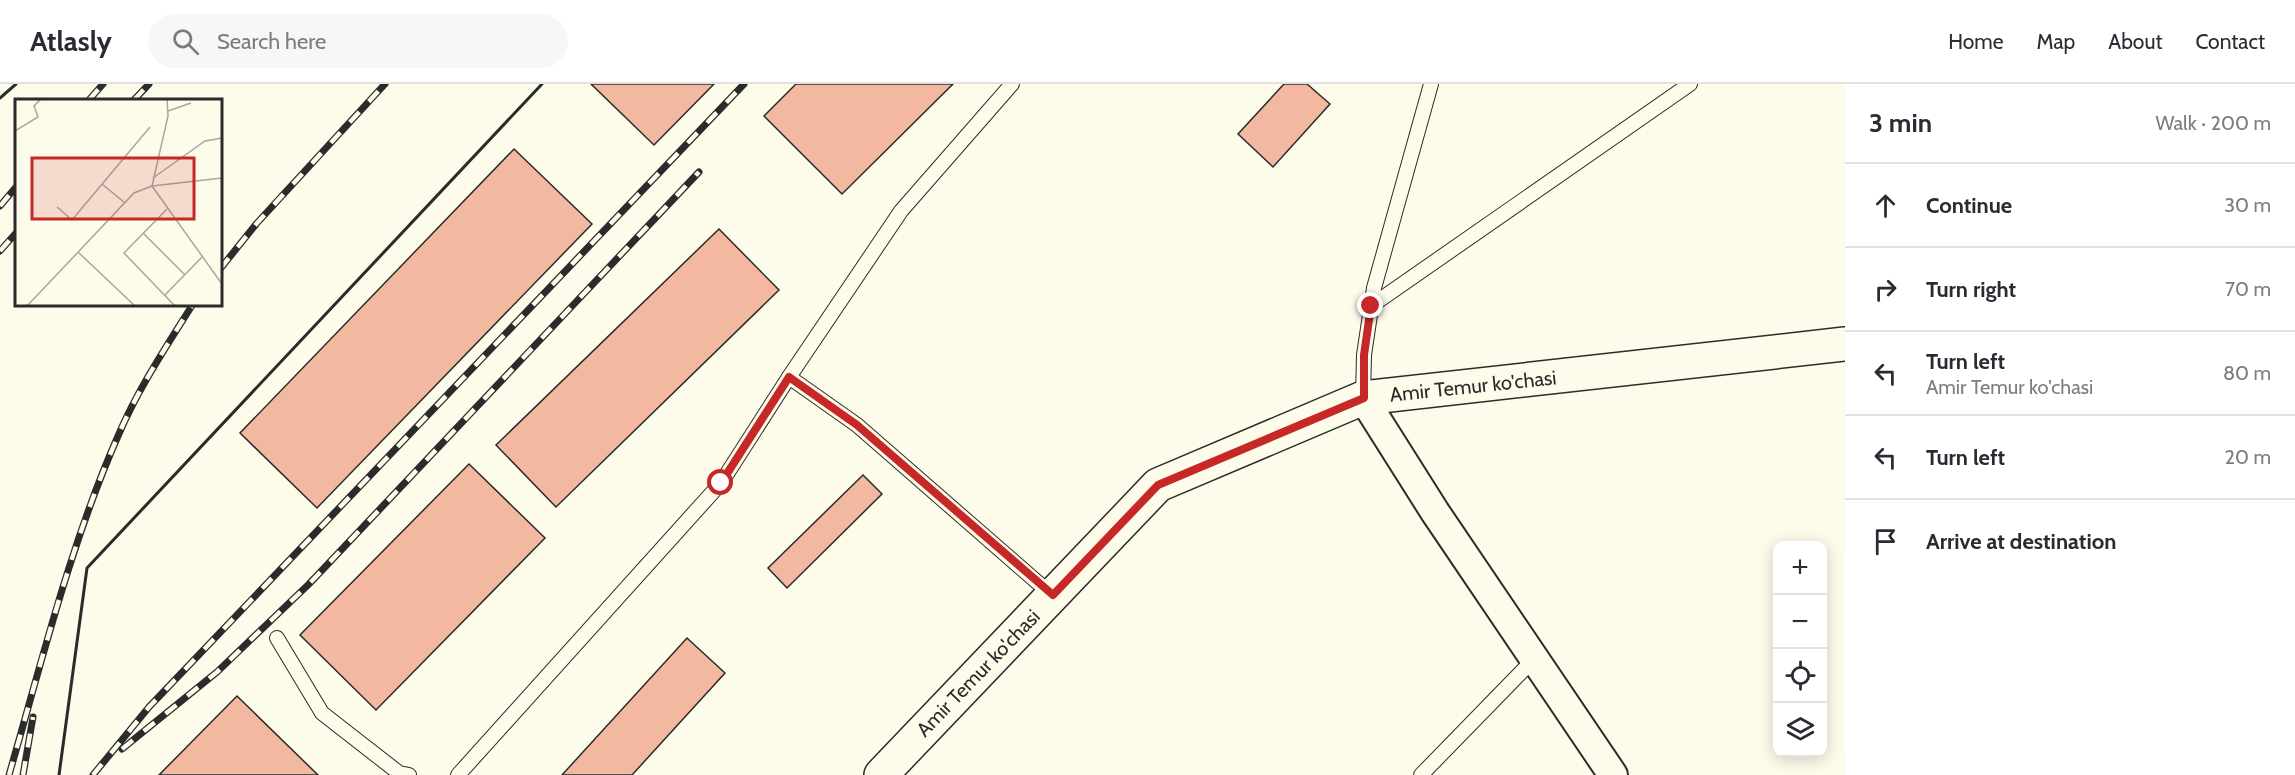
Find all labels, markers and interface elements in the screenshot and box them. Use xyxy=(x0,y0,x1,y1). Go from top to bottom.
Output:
search box xyxy=(148,14,568,68)
text: Atlasly xyxy=(30,24,112,58)
icon: search xyxy=(169,25,202,58)
text: Search here xyxy=(217,28,326,55)
text: Home xyxy=(1948,29,2004,54)
text: Map xyxy=(2037,29,2075,54)
text: About xyxy=(2108,29,2162,54)
text: Contact xyxy=(2195,29,2265,54)
inset map xyxy=(15,99,222,306)
text: 3 min xyxy=(1869,107,1932,139)
text: Walk · 200 m xyxy=(2155,111,2271,135)
icon: ahead xyxy=(1869,189,1902,222)
text: Continue xyxy=(1926,192,2012,219)
text: 30 m xyxy=(2224,193,2271,217)
icon: right xyxy=(1869,273,1902,306)
text: Turn right xyxy=(1926,276,2016,303)
text: 70 m xyxy=(2225,277,2271,301)
route end xyxy=(1357,292,1383,318)
text: Turn left xyxy=(1926,348,2005,375)
icon: left xyxy=(1869,357,1902,390)
text: 80 m xyxy=(2223,361,2271,385)
street label: Amir Temur ko'chasi xyxy=(1389,365,1557,407)
text: Amir Temur ko'chasi xyxy=(1926,375,2093,399)
icon: left xyxy=(1869,441,1902,474)
text: Turn left xyxy=(1926,444,2005,471)
text: 20 m xyxy=(2225,445,2271,469)
route start xyxy=(707,469,733,495)
icon: arrive xyxy=(1869,525,1902,558)
text: Arrive at destination xyxy=(1926,528,2116,555)
map controls xyxy=(1773,541,1827,757)
button: + xyxy=(1773,541,1827,595)
button: − xyxy=(1773,595,1827,649)
street label: Amir Temur ko'chasi xyxy=(911,604,1045,742)
button: locate xyxy=(1773,649,1827,703)
button: layers xyxy=(1773,703,1827,757)

